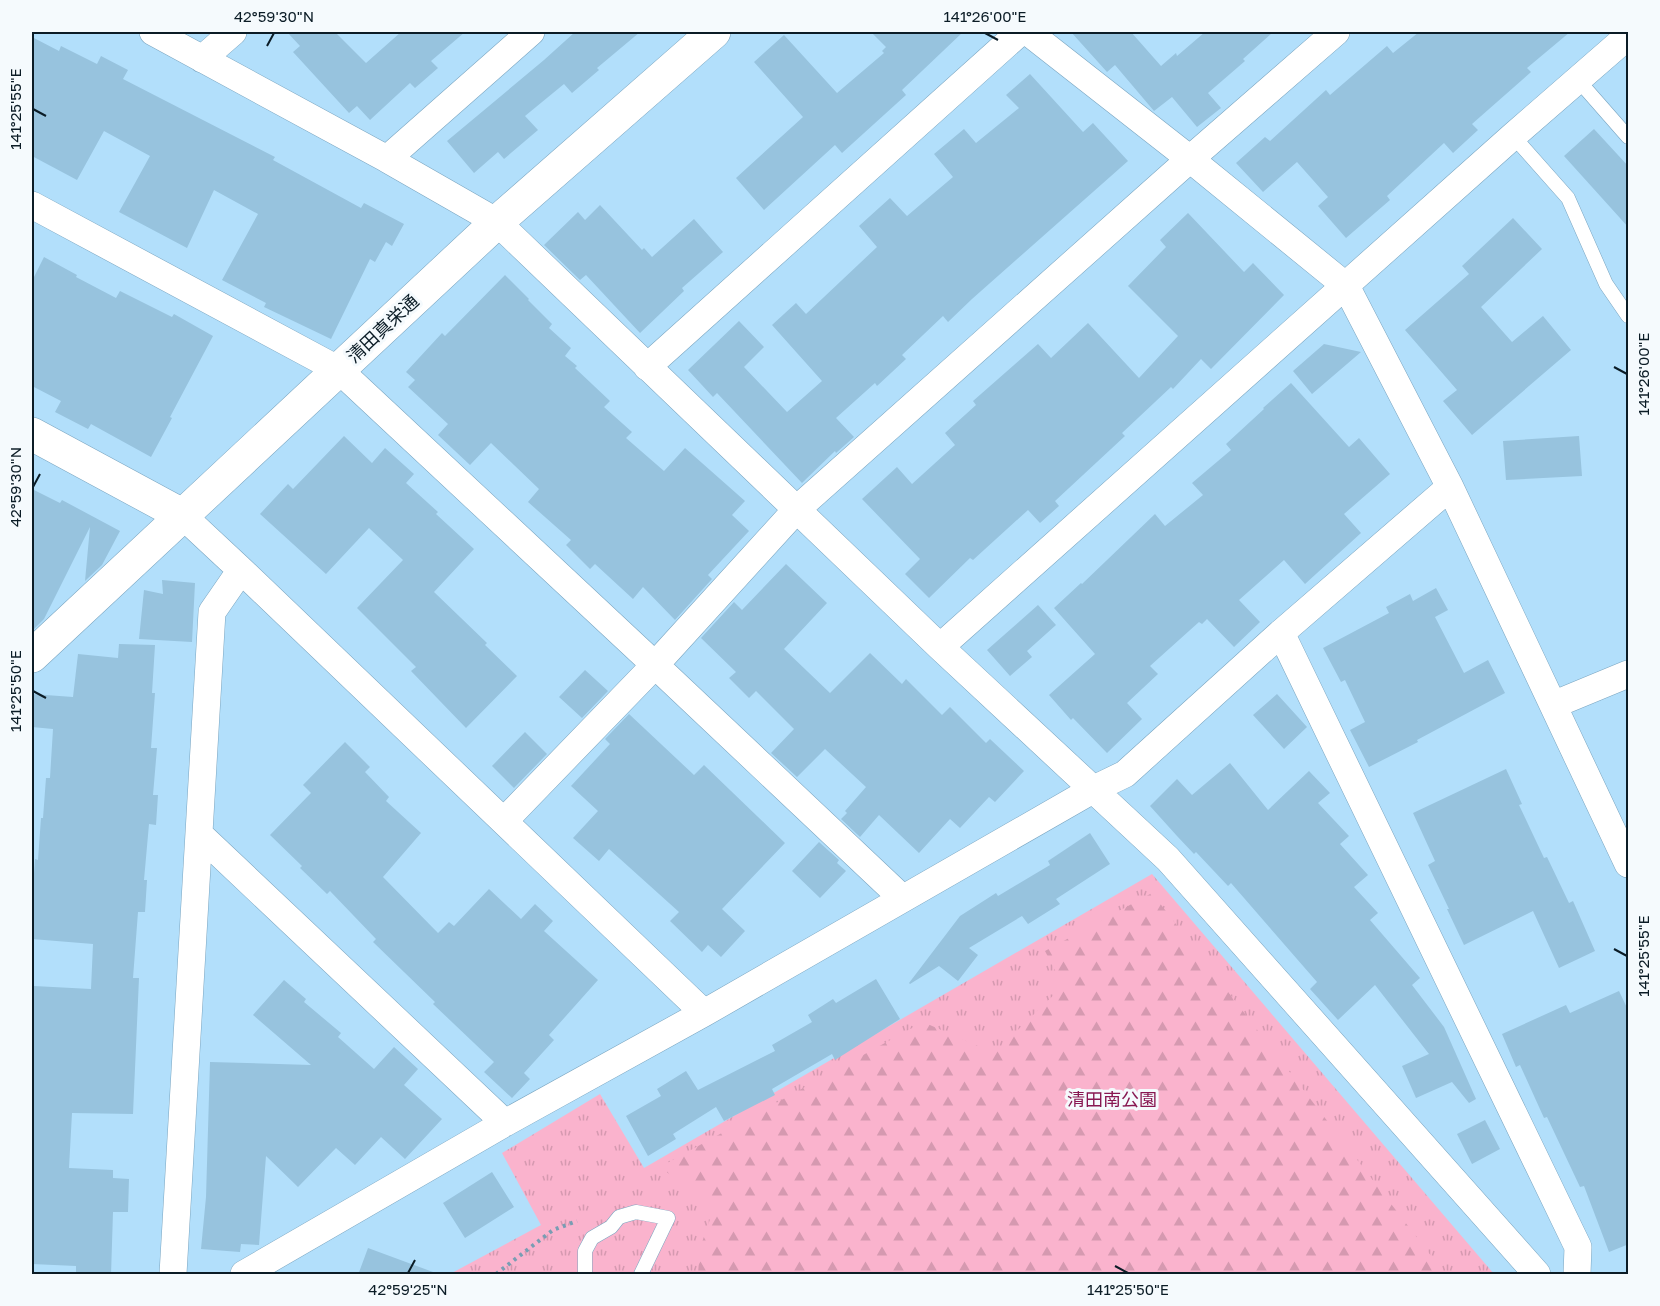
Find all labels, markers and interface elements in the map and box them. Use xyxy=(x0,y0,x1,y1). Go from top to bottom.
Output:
text: 42°59'30"N xyxy=(234,7,314,25)
text: 141°26'00"E xyxy=(943,7,1027,25)
text: 141°25'55"E xyxy=(6,68,24,150)
street label: 清田真栄通 xyxy=(342,290,423,367)
text: 141°26'00"E xyxy=(1634,332,1652,416)
text: 42°59'30"N xyxy=(6,447,24,527)
text: 141°25'50"E xyxy=(6,650,24,732)
text: 141°25'55"E xyxy=(1634,915,1652,997)
park label: 清田南公園 xyxy=(1067,1088,1157,1110)
text: 42°59'25"N xyxy=(368,1280,448,1298)
text: 141°25'50"E xyxy=(1087,1280,1169,1298)

